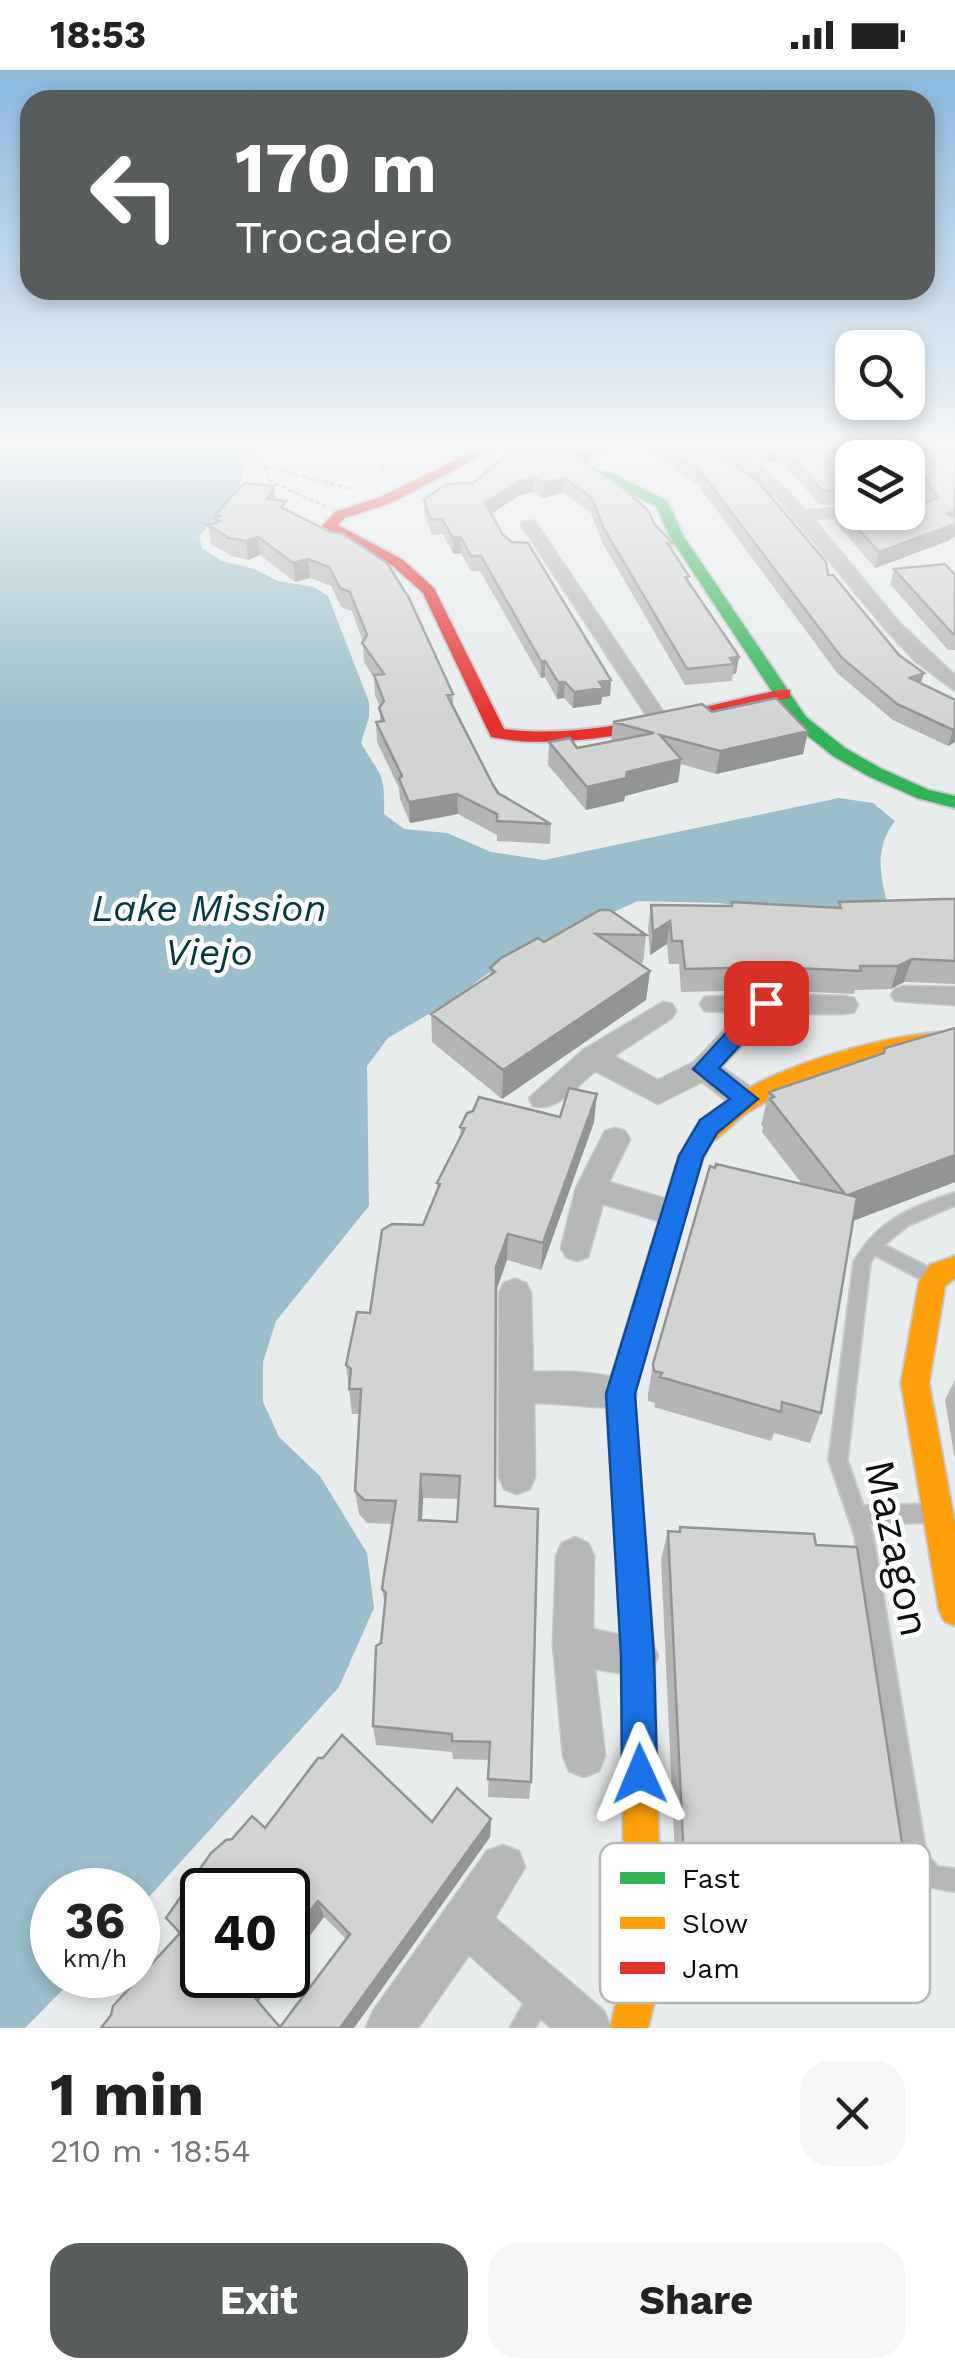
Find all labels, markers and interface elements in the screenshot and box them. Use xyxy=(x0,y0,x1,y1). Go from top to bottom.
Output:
text: 18:53 xyxy=(50,13,146,57)
text: 170 m xyxy=(235,127,437,209)
icon: left xyxy=(70,130,200,260)
text: Trocadero xyxy=(235,211,453,264)
map controls xyxy=(835,330,925,530)
button: search xyxy=(835,330,925,420)
button: layers xyxy=(835,440,925,530)
water label: Lake Mission Viejo xyxy=(92,886,327,974)
pin xyxy=(724,961,809,1046)
icon: arrive xyxy=(739,976,794,1031)
street label: Mazagon xyxy=(855,1455,940,1641)
position arrow xyxy=(588,1722,692,1826)
legend xyxy=(600,1843,930,2003)
text: Fast xyxy=(682,1862,740,1895)
speed limit sign: 40 xyxy=(180,1868,310,1998)
text: 36 xyxy=(65,1891,125,1950)
text: Slow xyxy=(682,1907,748,1940)
text: km/h xyxy=(63,1944,127,1973)
text: Jam xyxy=(682,1952,740,1985)
text: 1 min xyxy=(50,2059,204,2130)
button: close xyxy=(800,2061,905,2166)
text: 210 m · 18:54 xyxy=(50,2132,251,2170)
button: Exit xyxy=(50,2243,468,2358)
button: Share xyxy=(488,2243,905,2358)

